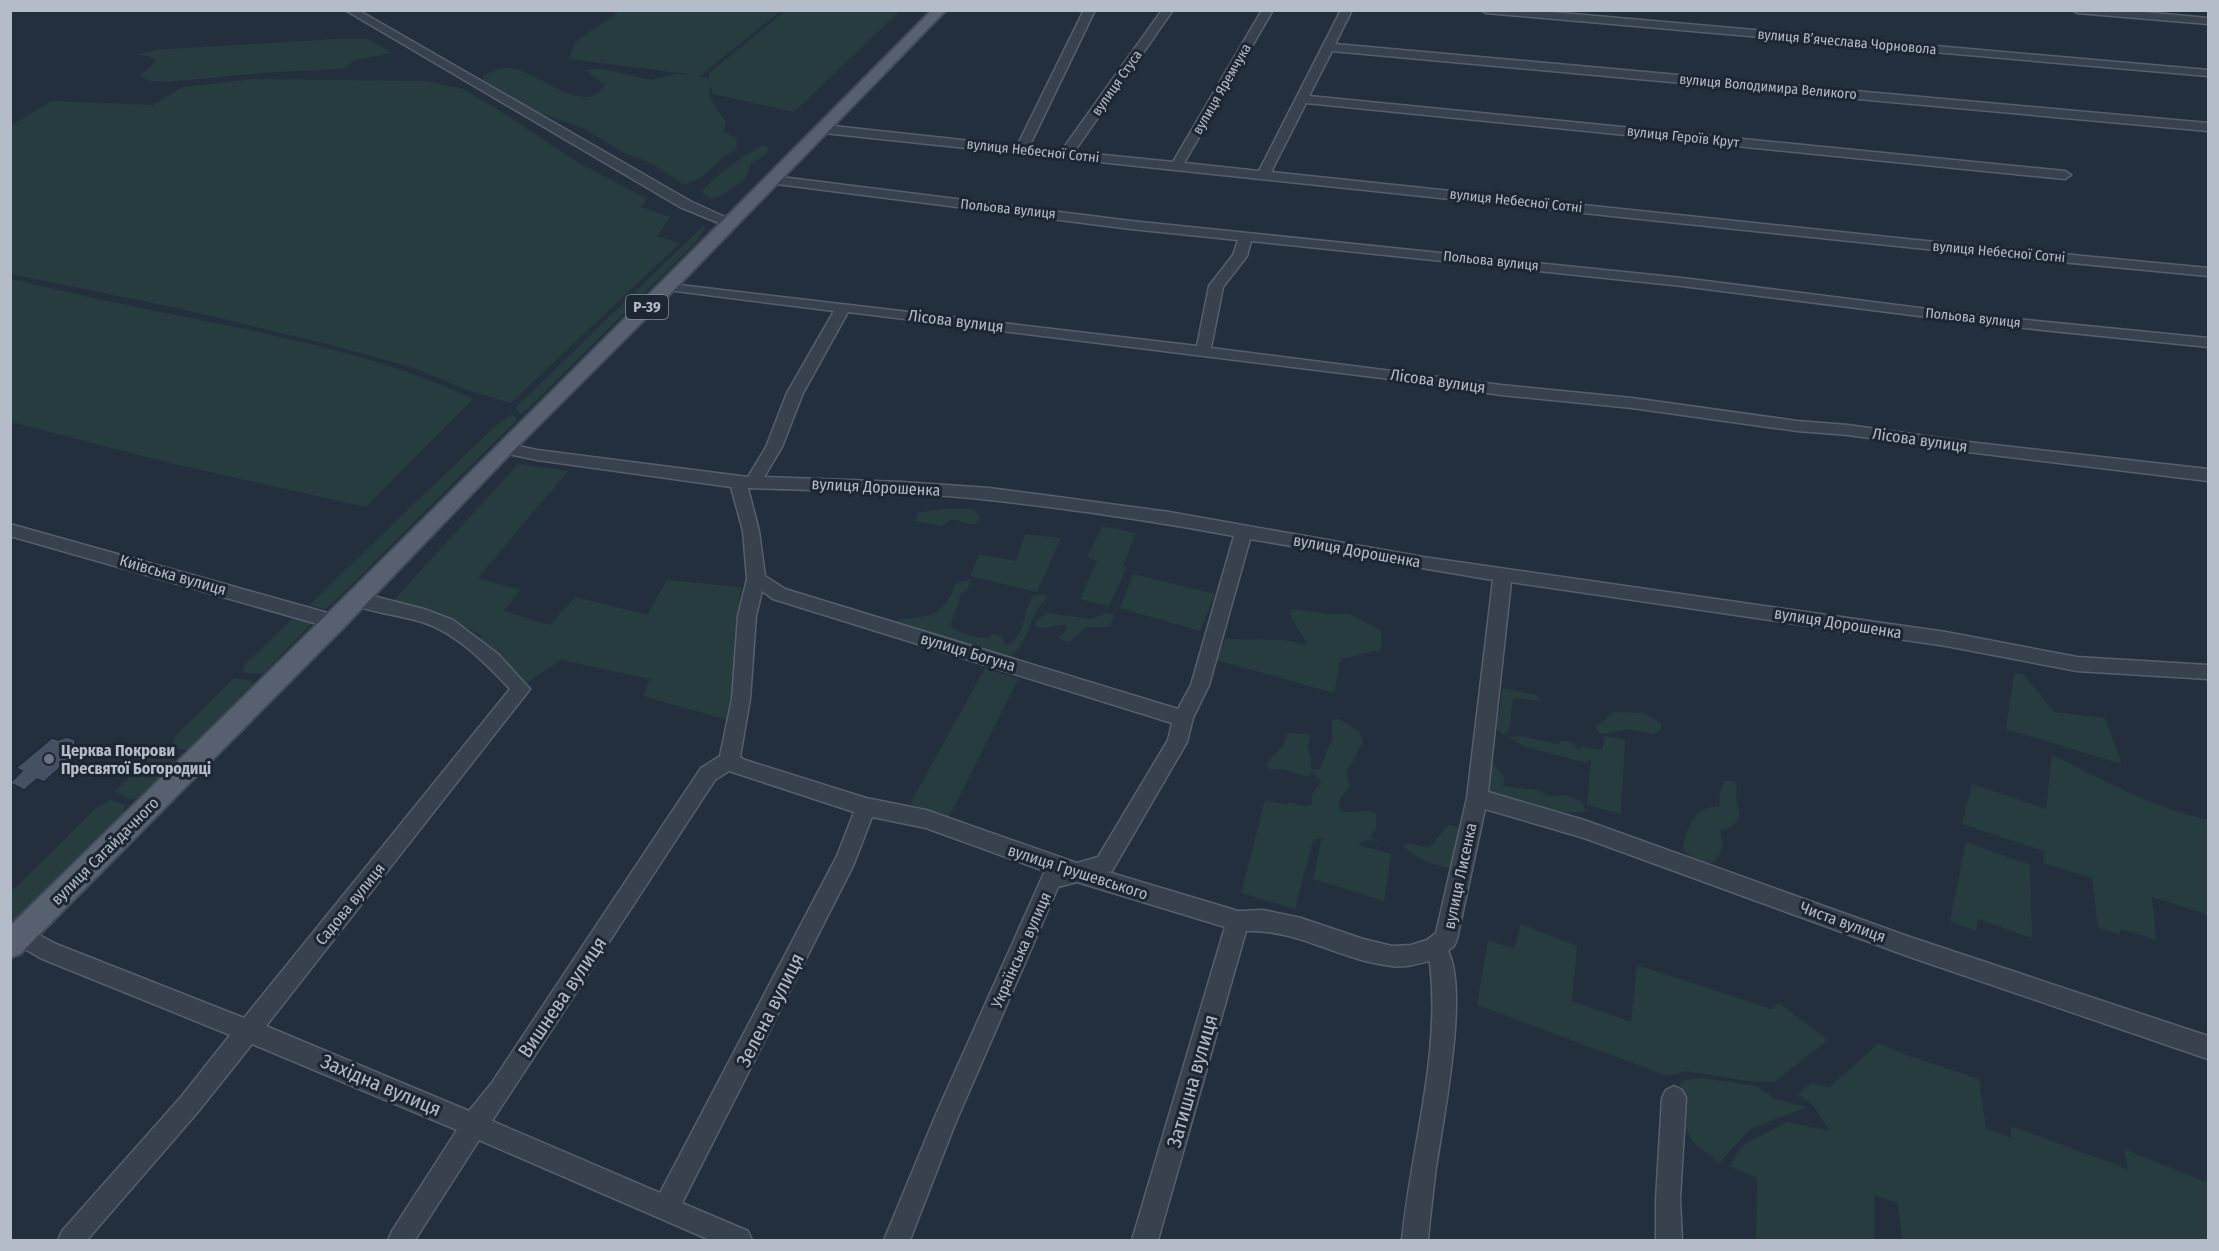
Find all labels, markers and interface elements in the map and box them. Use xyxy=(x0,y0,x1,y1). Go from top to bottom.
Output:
street label: вулиця Вʼячеслава Чорновола xyxy=(1757,26,1937,58)
street label: вулиця Яремчука xyxy=(1189,40,1255,137)
street label: вулиця Стуса xyxy=(1088,47,1146,119)
street label: вулиця Володимира Великого xyxy=(1679,71,1857,103)
street label: вулиця Героїв Крут xyxy=(1626,123,1740,151)
street label: вулиця Небесної Сотні xyxy=(966,136,1100,166)
street label: вулиця Небесної Сотні xyxy=(1449,186,1583,216)
street label: Польова вулиця xyxy=(959,196,1057,222)
street label: вулиця Небесної Сотні xyxy=(1932,238,2066,266)
street label: Польова вулиця xyxy=(1442,248,1540,274)
road number: Р-39 xyxy=(626,295,668,319)
street label: Польова вулиця xyxy=(1924,305,2022,331)
street label: Лісова вулиця xyxy=(907,306,1005,336)
street label: Лісова вулиця xyxy=(1389,365,1487,397)
street label: Лісова вулиця xyxy=(1871,424,1969,456)
street label: вулиця Дорошенка xyxy=(811,474,941,500)
street label: вулиця Дорошенка xyxy=(1292,530,1422,572)
street label: Київська вулиця xyxy=(117,551,229,599)
street label: вулиця Дорошенка xyxy=(1773,604,1903,642)
street label: вулиця Богуна xyxy=(918,629,1018,675)
place label: Церква Покрови Пресвятої Богородиці xyxy=(61,741,211,778)
marker: Церква Покрови Пресвятої Богородиці xyxy=(42,752,56,766)
street label: вулиця Сагайдачного xyxy=(47,793,163,909)
street label: вулиця Лисенка xyxy=(1439,821,1481,931)
street label: вулиця Грушевського xyxy=(1006,840,1150,904)
street label: Садова вулиця xyxy=(311,859,389,949)
street label: Українська вулиця xyxy=(987,889,1055,1012)
street label: Чиста вулиця xyxy=(1798,898,1888,946)
street label: Вишнева вулиця xyxy=(513,932,611,1062)
street label: Зелена вулиця xyxy=(731,949,809,1071)
street label: Затишна вулиця xyxy=(1162,1012,1222,1150)
street label: Західна вулиця xyxy=(317,1049,445,1121)

